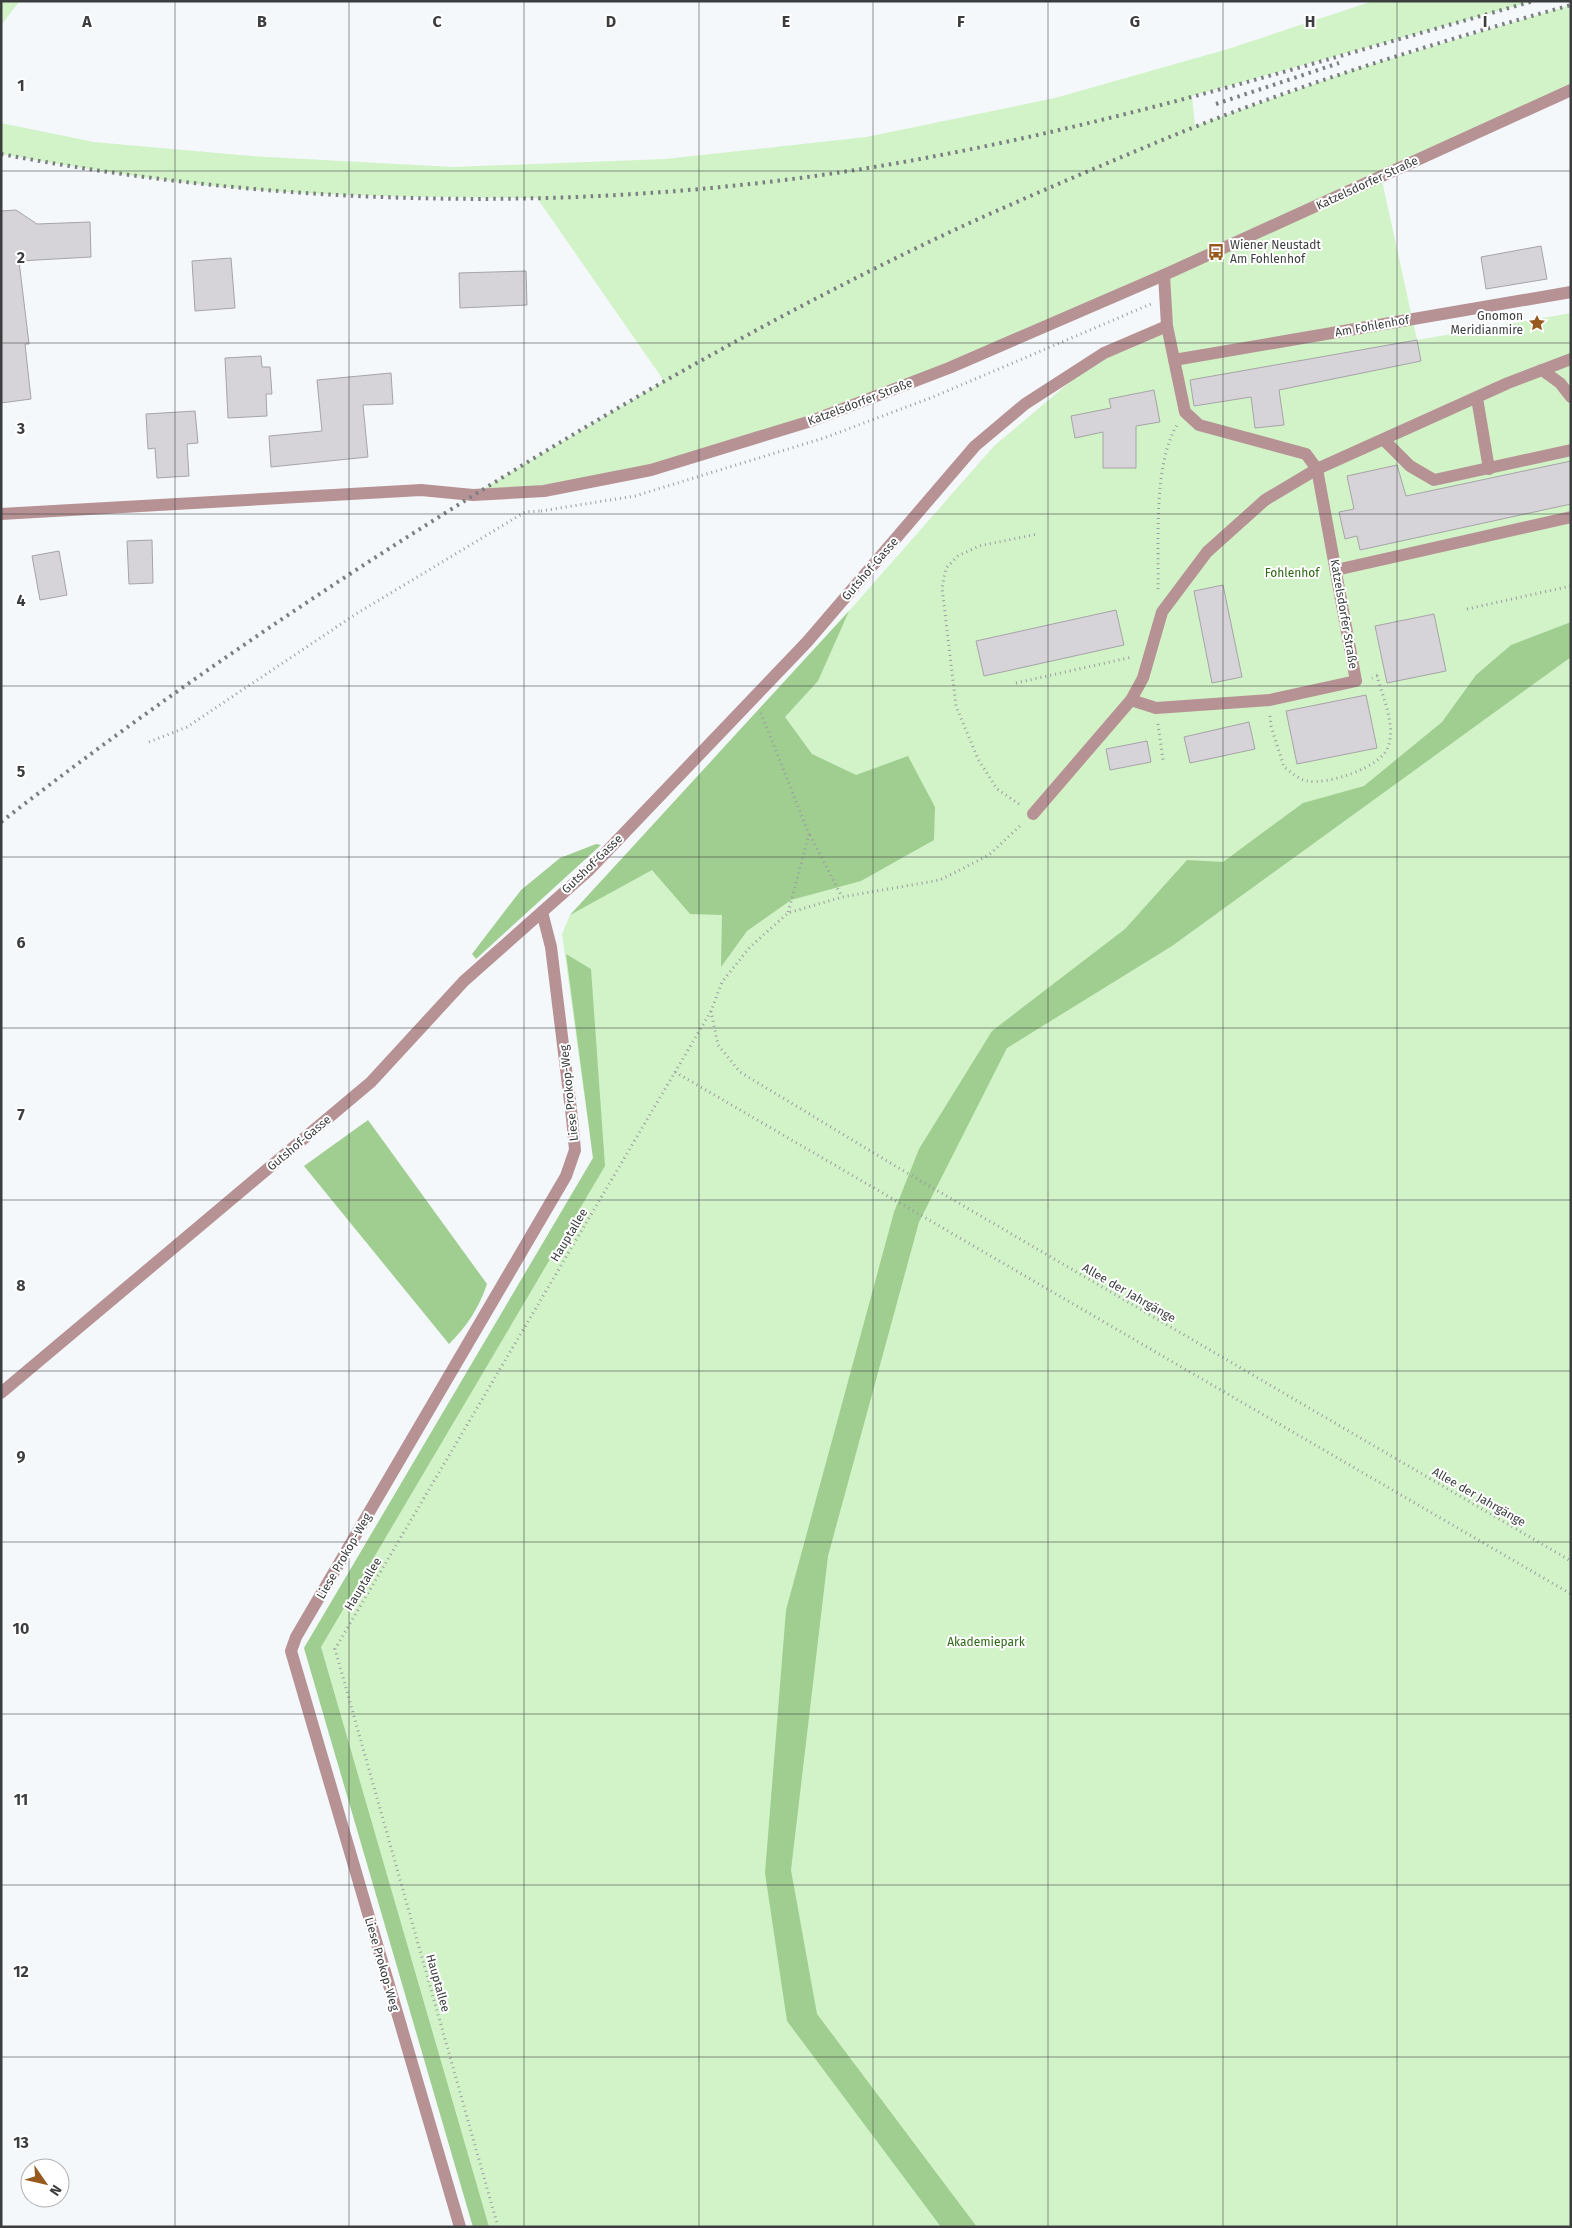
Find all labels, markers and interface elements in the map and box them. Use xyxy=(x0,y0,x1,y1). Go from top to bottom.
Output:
text: A xyxy=(81,12,92,31)
text: B xyxy=(257,12,267,31)
text: C xyxy=(432,12,442,31)
text: D xyxy=(606,12,616,31)
text: E xyxy=(782,12,790,31)
text: F xyxy=(957,12,965,31)
text: G xyxy=(1130,12,1140,31)
text: H xyxy=(1305,12,1315,31)
text: I xyxy=(1483,12,1487,31)
text: 1 xyxy=(17,76,25,95)
street label: Katzelsdorfer Straße xyxy=(1314,153,1420,213)
place label: Wiener Neustadt Am Fohlenhof xyxy=(1230,238,1321,266)
bus stop icon: Wiener Neustadt Am Fohlenhof xyxy=(1206,242,1226,262)
text: 2 xyxy=(17,248,25,267)
place label: Gnomon Meridianmire xyxy=(1451,309,1523,337)
street label: Am Fohlenhof xyxy=(1334,312,1411,339)
place icon: Gnomon Meridianmire xyxy=(1527,313,1547,333)
street label: Katzelsdorfer Straße xyxy=(806,376,914,428)
text: 3 xyxy=(16,419,25,438)
street label: Gutshof-Gasse xyxy=(839,535,901,603)
street label: Katzelsdorfer Straße xyxy=(1327,558,1361,670)
park label: Fohlenhof xyxy=(1265,566,1320,580)
text: 4 xyxy=(16,591,26,610)
text: 5 xyxy=(17,762,26,781)
street label: Gutshof-Gasse xyxy=(559,832,625,896)
text: 6 xyxy=(16,933,26,952)
street label: Liese Prokop-Weg xyxy=(557,1043,581,1142)
text: 7 xyxy=(17,1105,25,1124)
street label: Gutshof-Gasse xyxy=(264,1112,334,1174)
street label: Hauptallee xyxy=(548,1206,590,1264)
street label: Allee der Jahrgänge xyxy=(1080,1261,1178,1325)
text: 8 xyxy=(16,1276,26,1295)
text: 9 xyxy=(17,1447,26,1466)
street label: Allee der Jahrgänge xyxy=(1430,1465,1528,1529)
street label: Liese Prokop-Weg xyxy=(314,1510,375,1601)
street label: Hauptallee xyxy=(342,1555,384,1613)
text: 10 xyxy=(13,1619,29,1638)
park label: Akademiepark xyxy=(947,1635,1026,1649)
text: 11 xyxy=(14,1790,28,1809)
street label: Liese Prokop-Weg xyxy=(362,1916,402,2013)
street label: Hauptallee xyxy=(423,1952,453,2014)
text: 12 xyxy=(13,1962,29,1981)
text: 13 xyxy=(13,2133,29,2152)
north arrow xyxy=(20,2158,70,2208)
text: N xyxy=(46,2181,65,2199)

